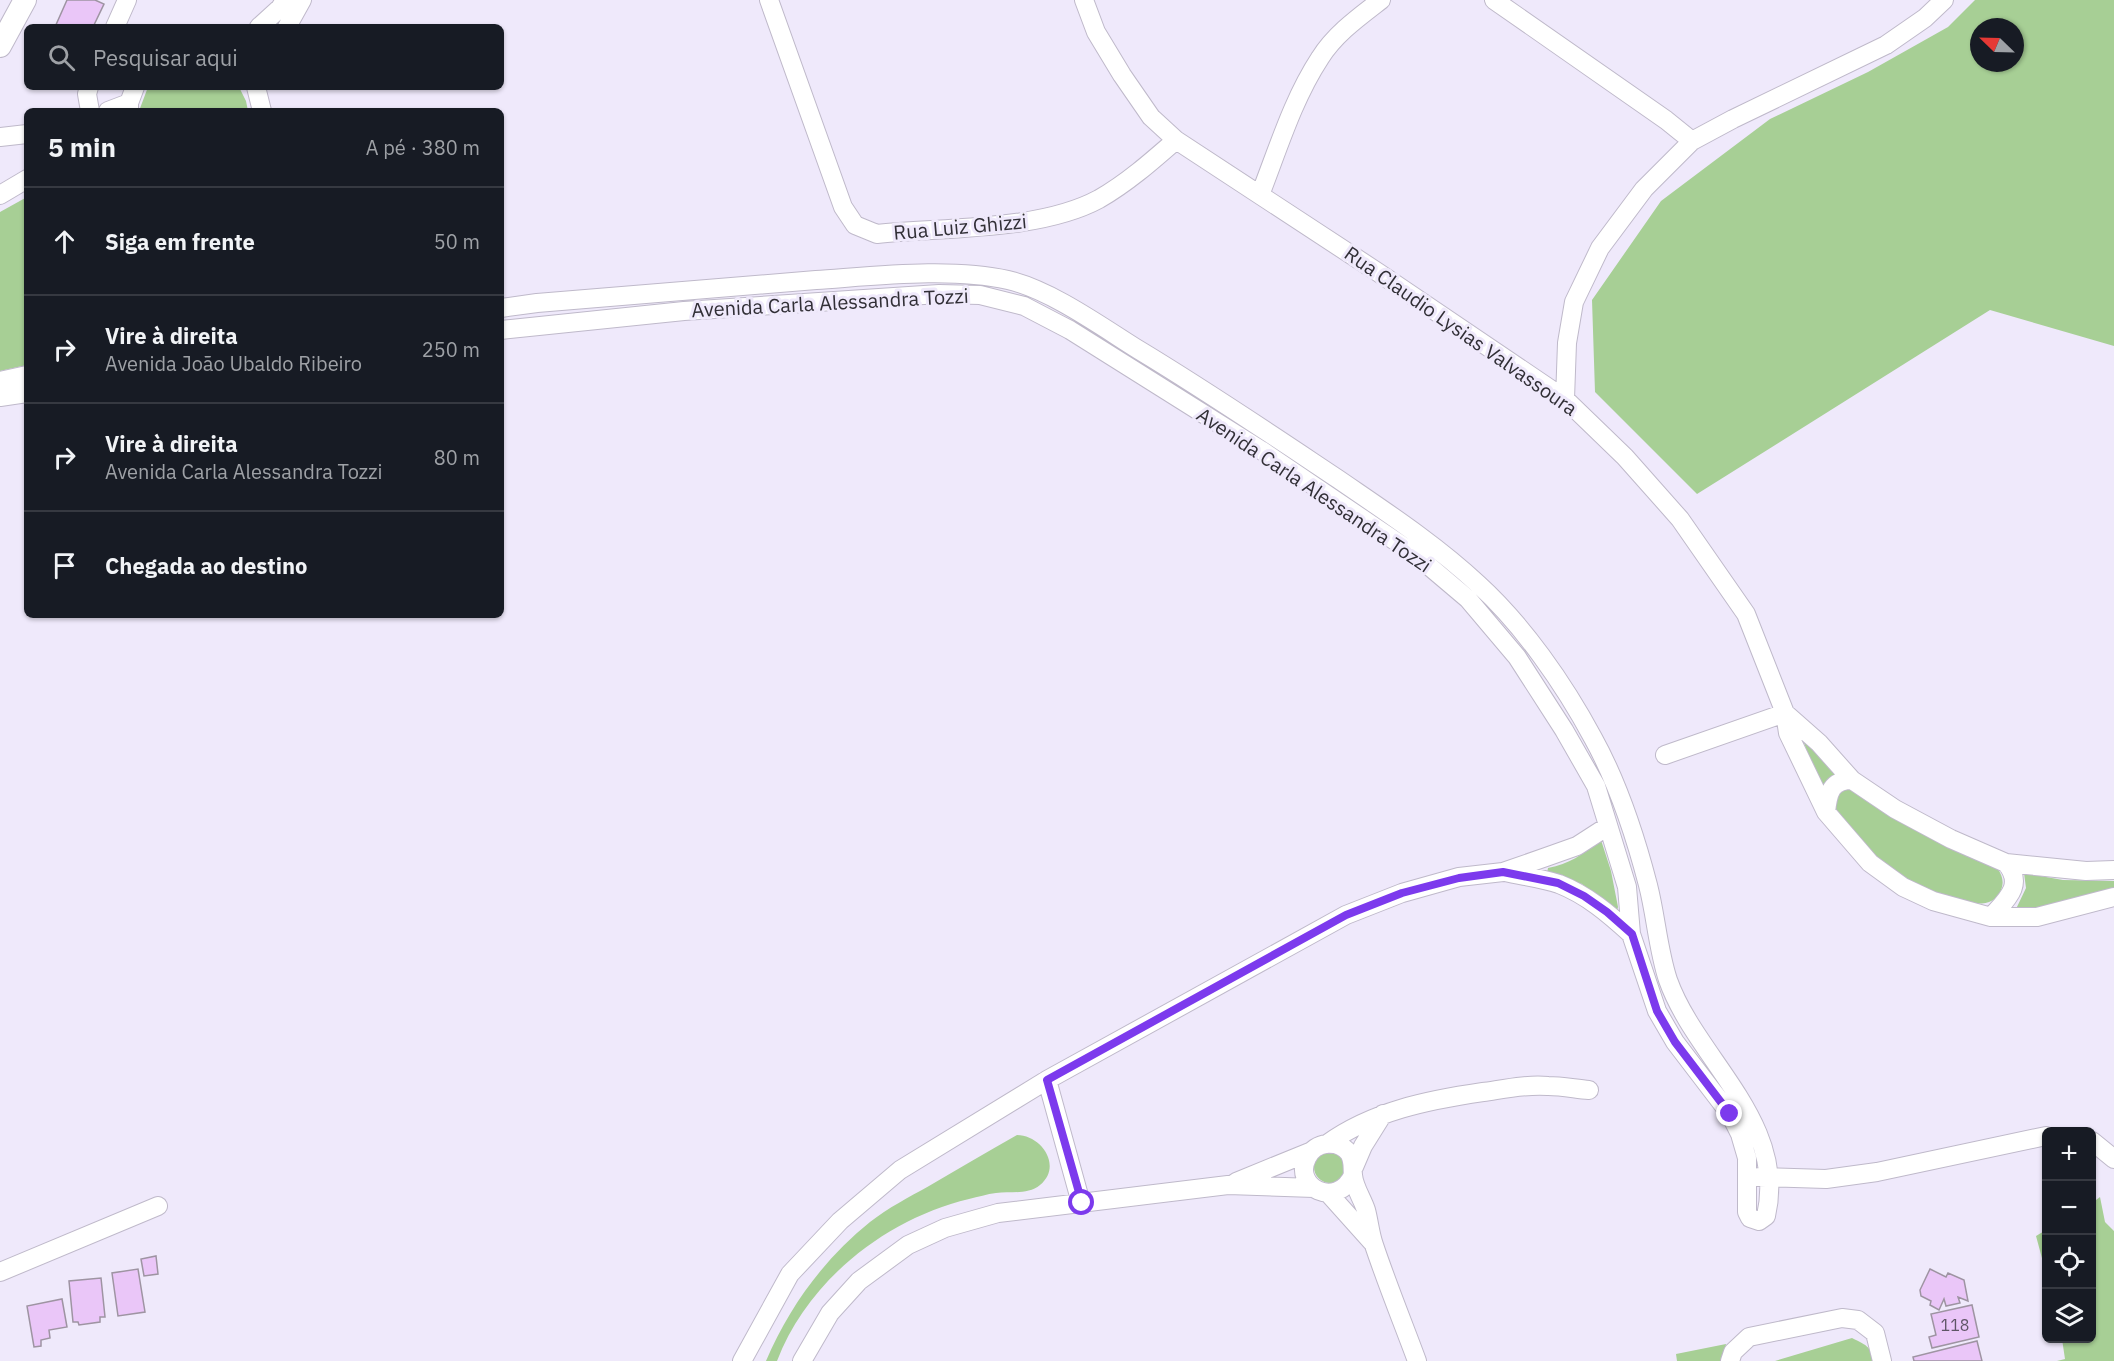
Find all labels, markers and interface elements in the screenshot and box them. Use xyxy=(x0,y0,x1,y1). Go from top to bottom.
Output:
north arrow xyxy=(1970,18,2024,72)
search box xyxy=(24,24,504,90)
icon: search xyxy=(45,41,78,74)
text: Pesquisar aqui xyxy=(93,43,238,72)
text: 5 min xyxy=(48,130,116,164)
text: A pé · 380 m xyxy=(366,134,480,161)
street label: Rua Luiz Ghizzi xyxy=(892,207,1028,246)
icon: ahead xyxy=(48,225,81,258)
text: Siga em frente xyxy=(105,227,255,256)
text: 50 m xyxy=(434,228,480,255)
street label: Rua Claudio Lysias Valvassoura xyxy=(1339,240,1583,422)
street label: Avenida Carla Alessandra Tozzi xyxy=(691,282,969,323)
text: Vire à direita xyxy=(105,321,238,350)
icon: right xyxy=(48,333,81,366)
text: 250 m xyxy=(422,336,480,363)
text: Avenida João Ubaldo Ribeiro xyxy=(105,350,362,377)
street label: Avenida Carla Alessandra Tozzi xyxy=(1192,401,1437,578)
text: Vire à direita xyxy=(105,429,238,458)
icon: right xyxy=(48,441,81,474)
text: 80 m xyxy=(434,444,480,471)
text: Avenida Carla Alessandra Tozzi xyxy=(105,458,382,485)
icon: arrive xyxy=(48,549,81,582)
text: Chegada ao destino xyxy=(105,551,308,580)
route end xyxy=(1716,1100,1742,1126)
map controls xyxy=(2042,1127,2096,1343)
button: + xyxy=(2042,1127,2096,1181)
button: − xyxy=(2042,1181,2096,1235)
route start xyxy=(1068,1189,1094,1215)
button: locate xyxy=(2042,1235,2096,1289)
button: layers xyxy=(2042,1289,2096,1343)
house number: 118 xyxy=(1941,1315,1969,1335)

